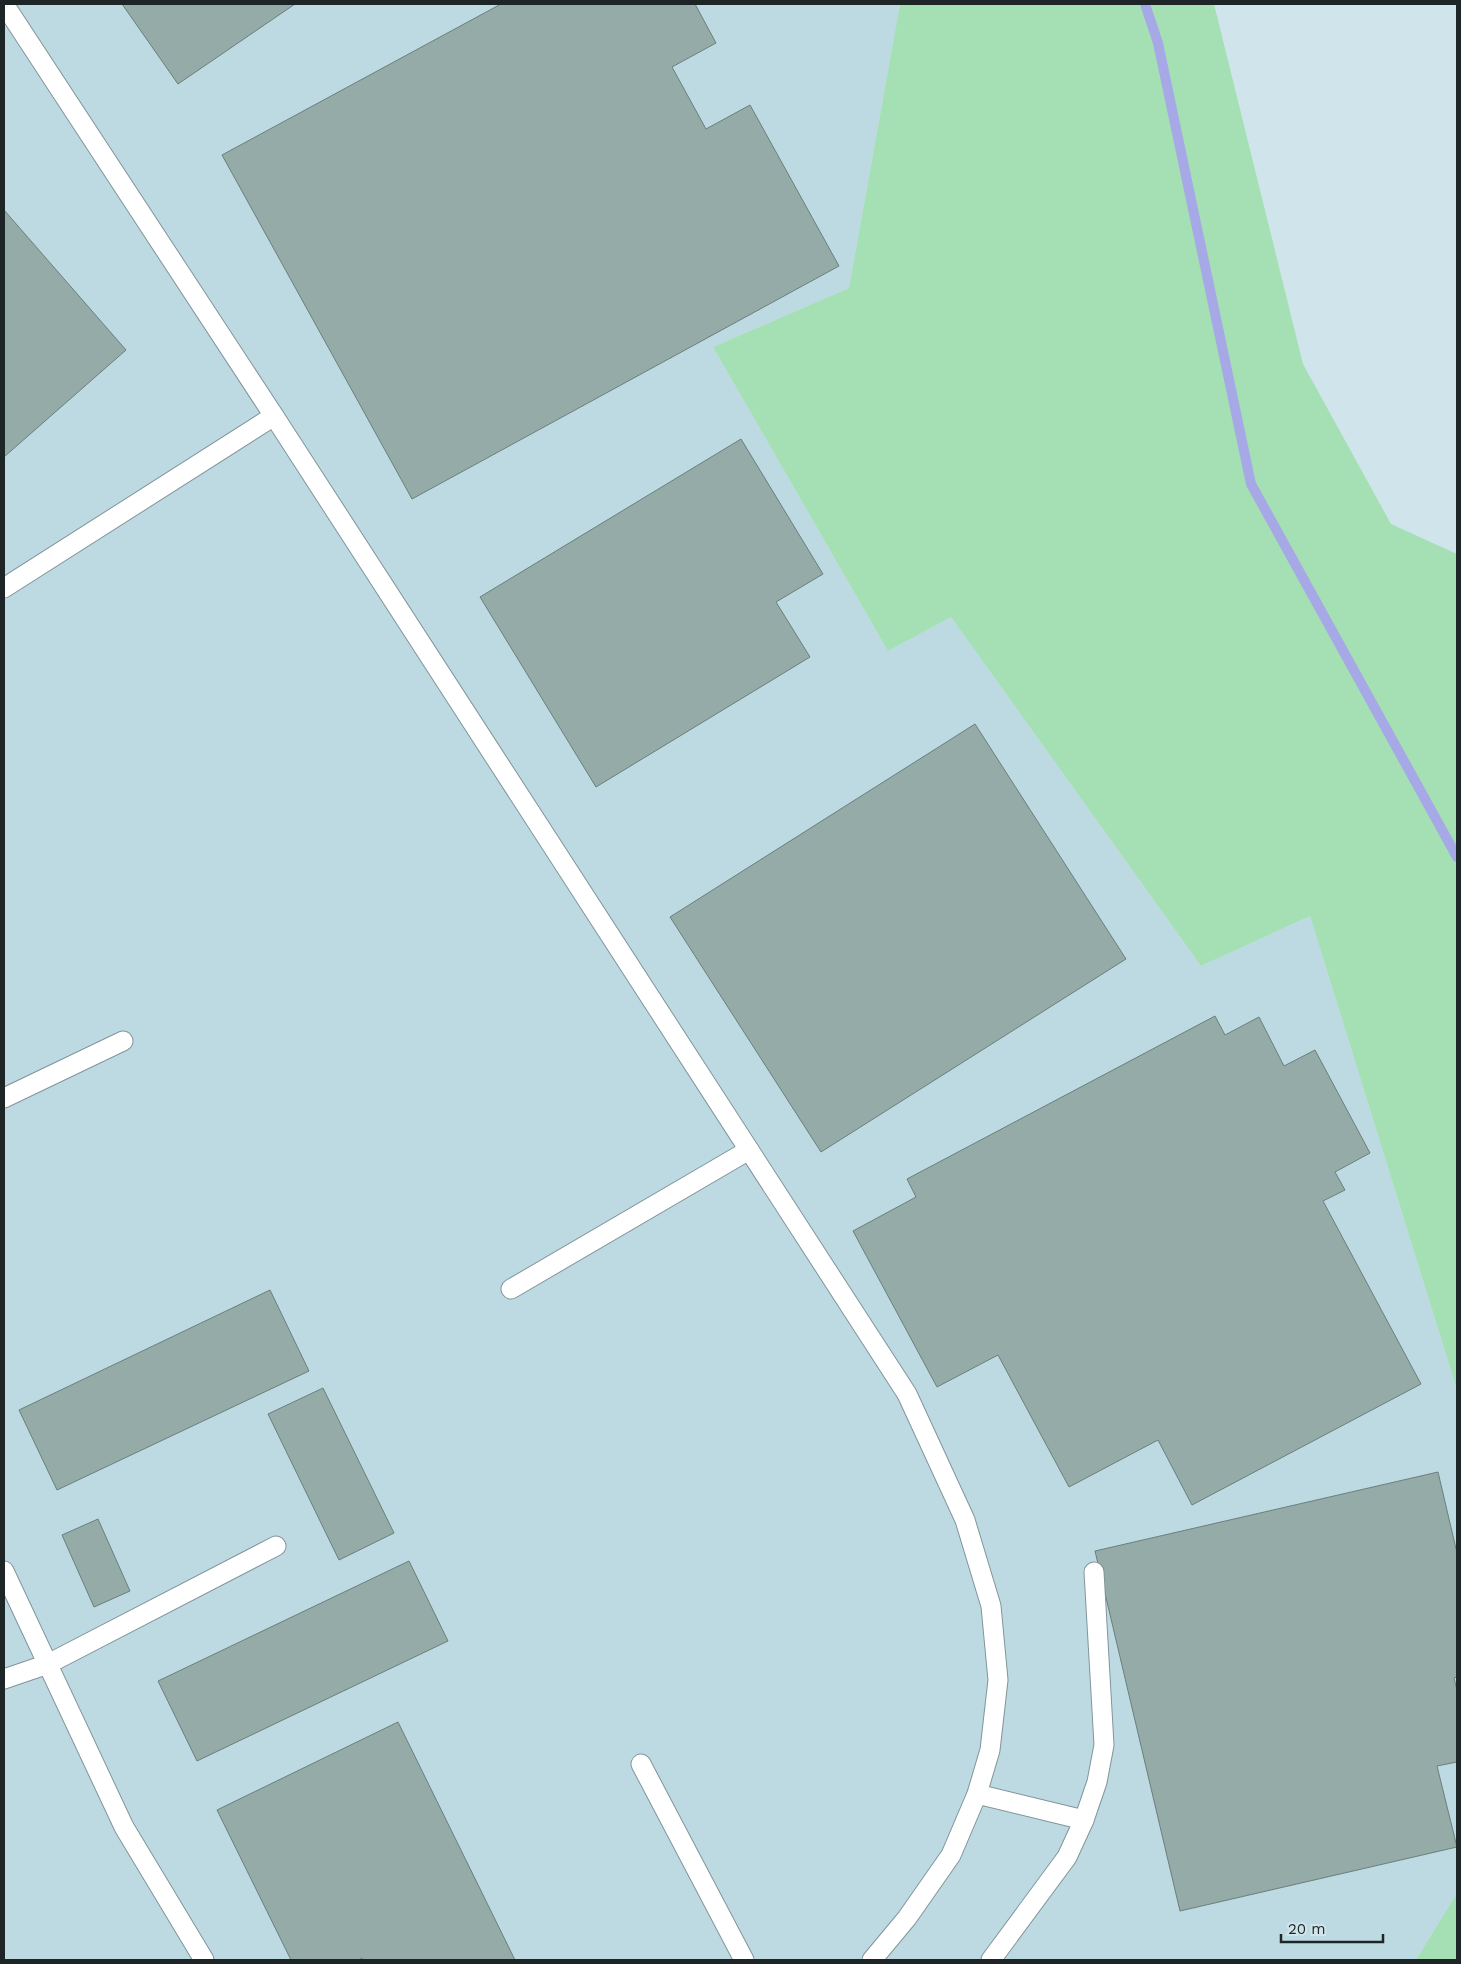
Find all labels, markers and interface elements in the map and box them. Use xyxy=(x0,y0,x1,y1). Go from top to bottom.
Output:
scale bar xyxy=(1281,1912,1384,1944)
text: 20 m xyxy=(1288,1920,1326,1938)

